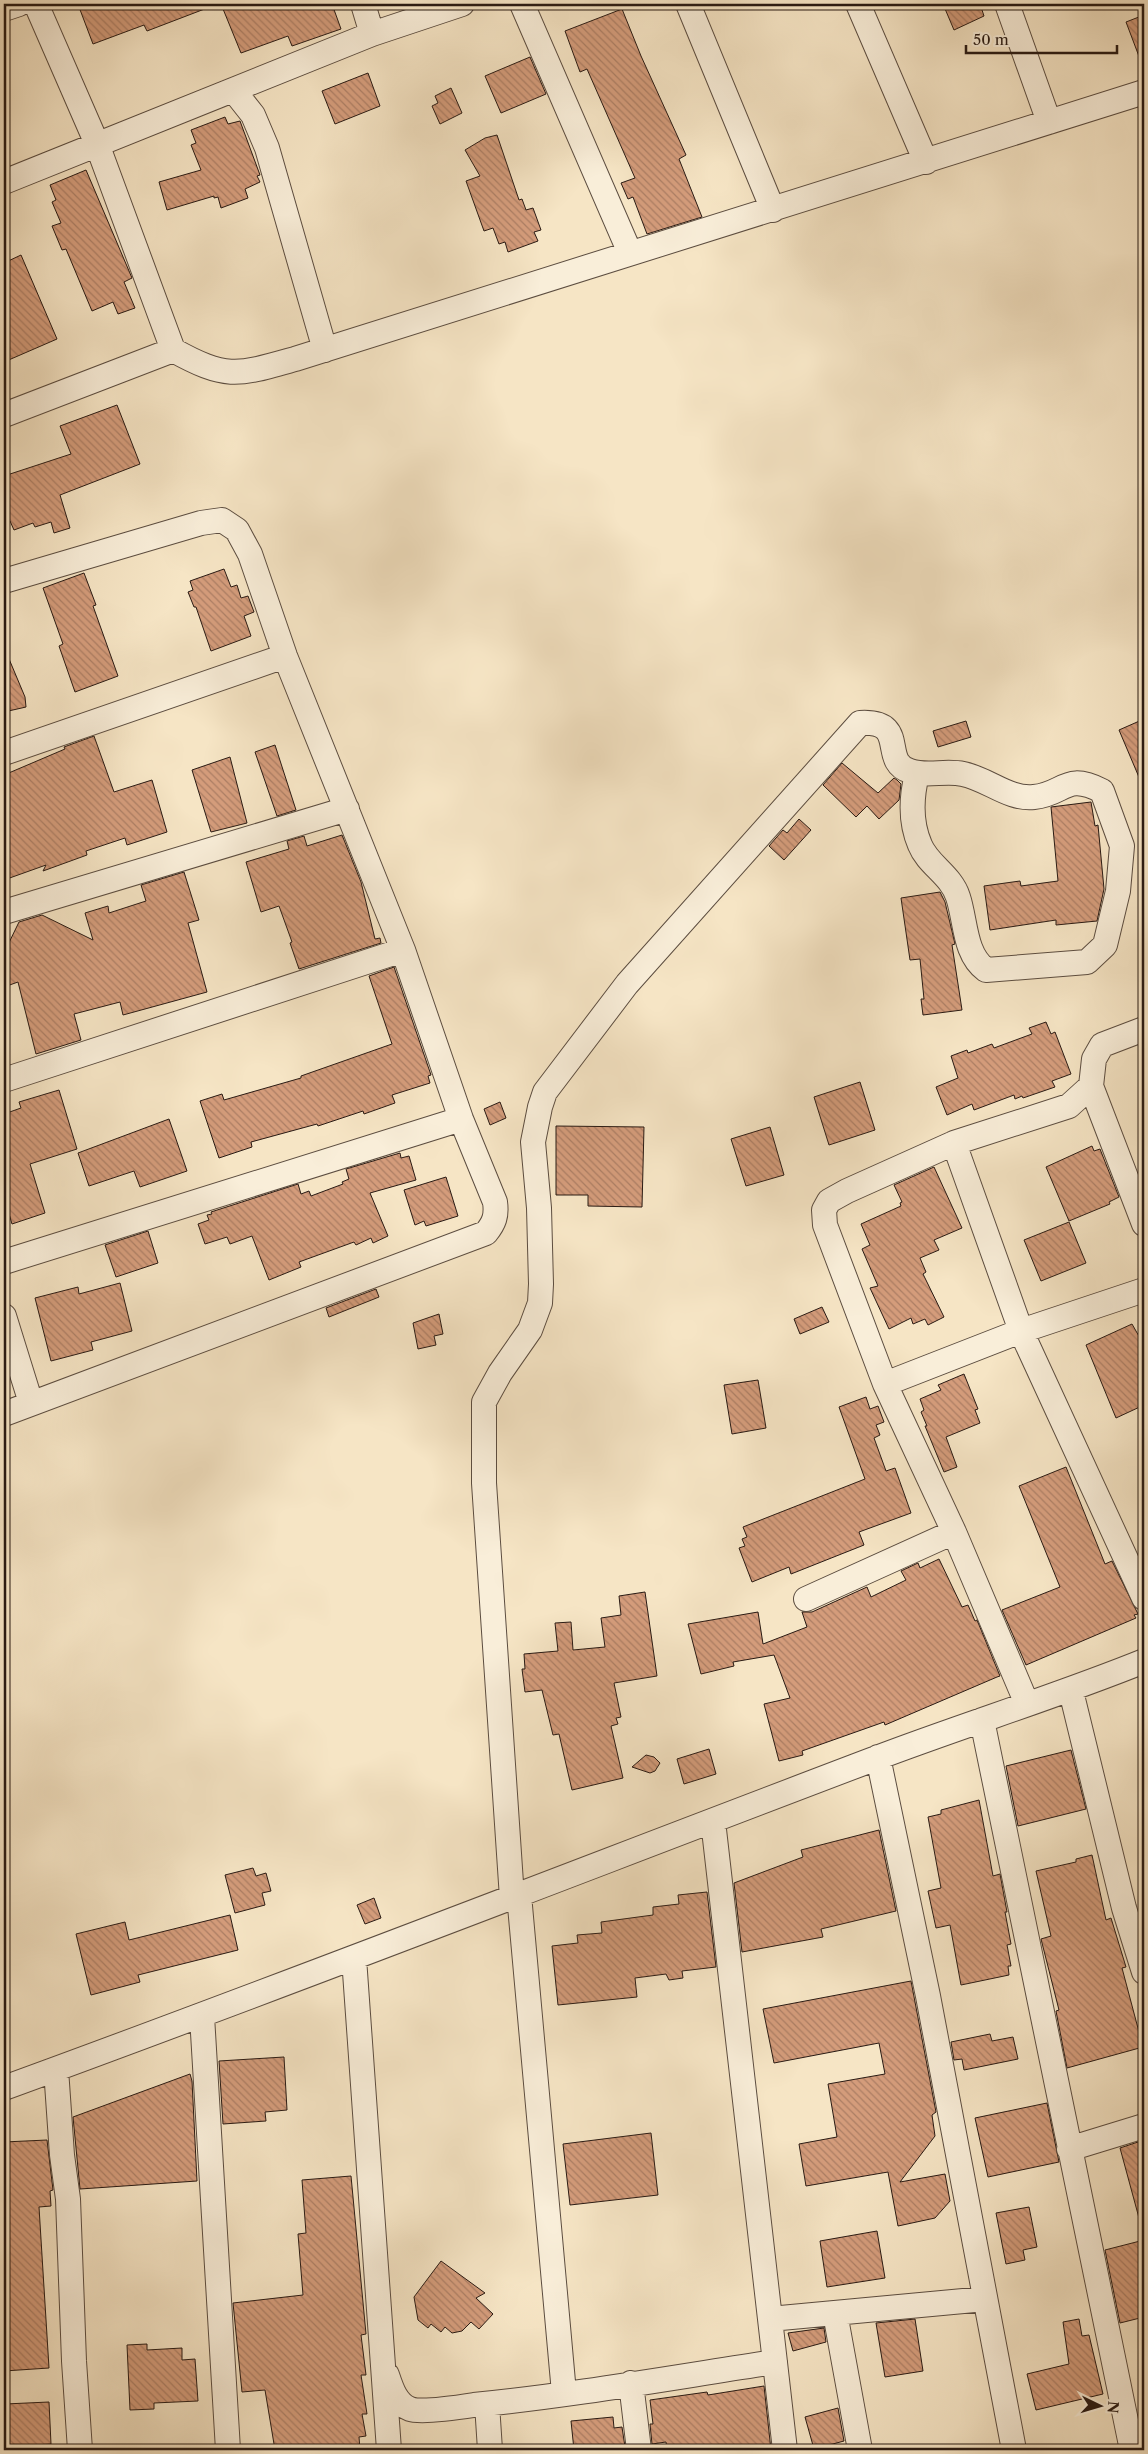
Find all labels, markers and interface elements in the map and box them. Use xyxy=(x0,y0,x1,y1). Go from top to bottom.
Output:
scale bar xyxy=(966,22,1117,54)
text: 50 m xyxy=(973,30,1009,49)
north arrow xyxy=(1076,2382,1126,2432)
text: N xyxy=(1103,2400,1122,2414)

